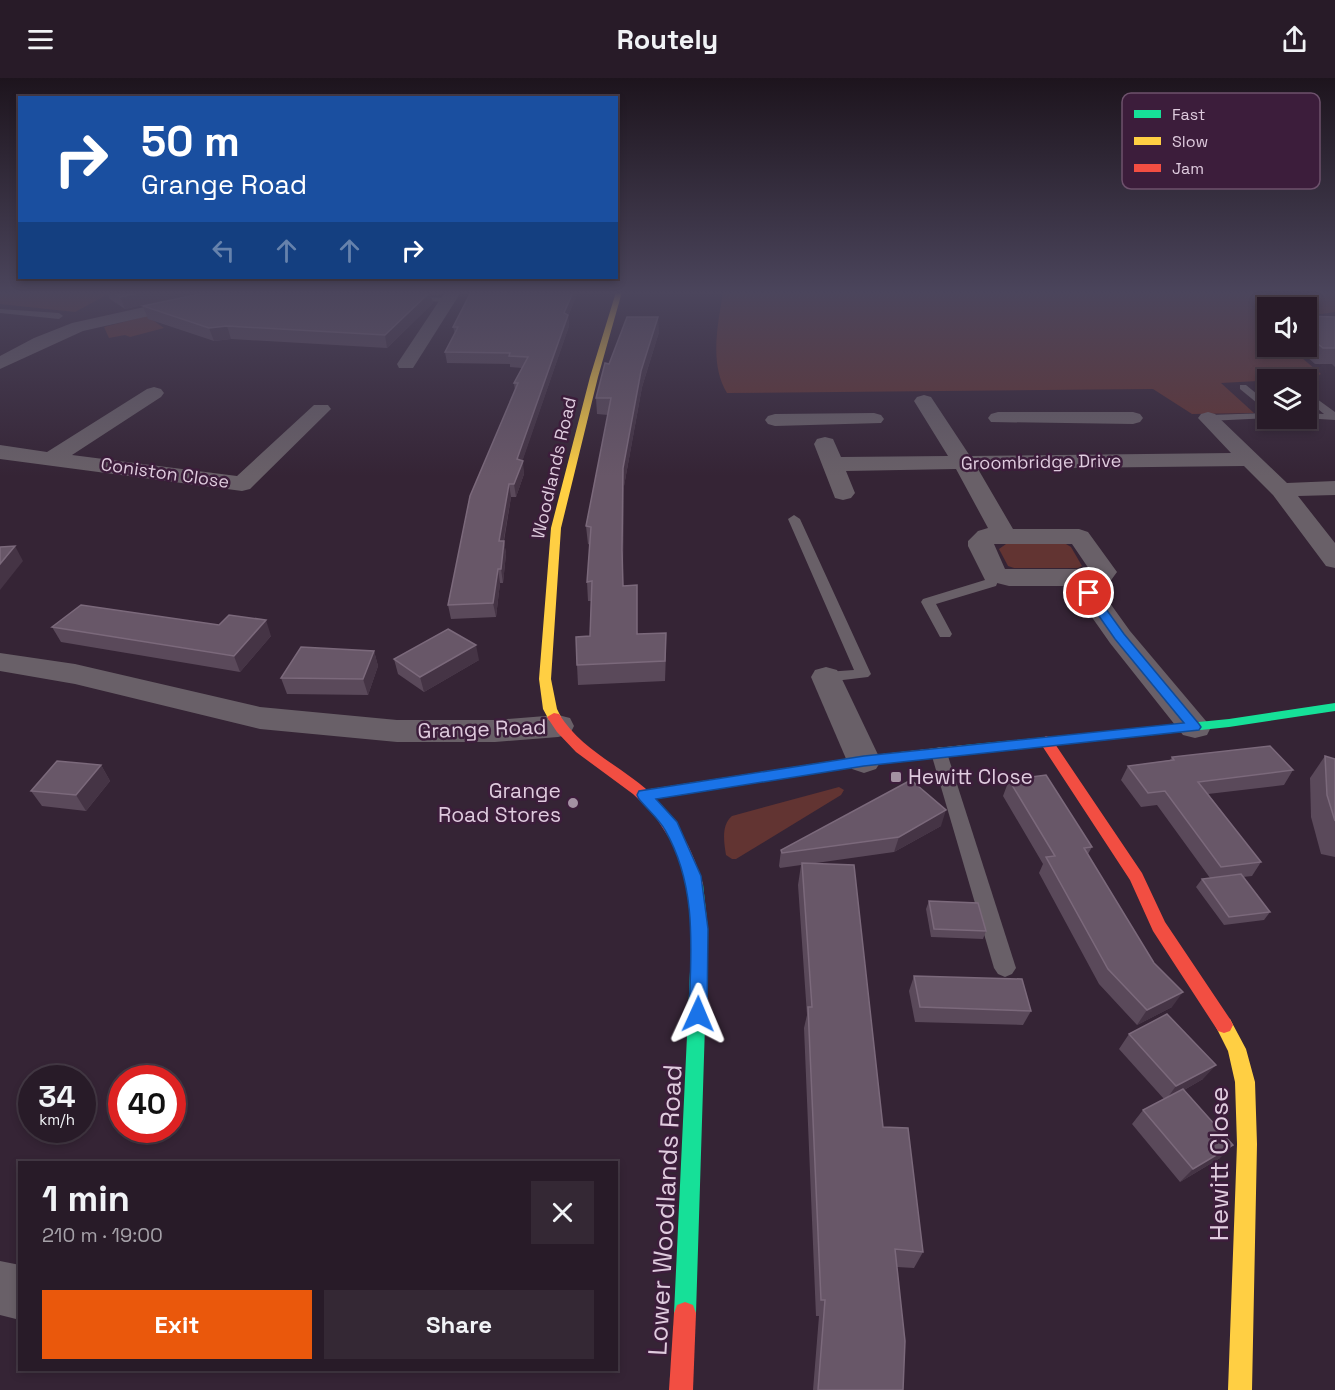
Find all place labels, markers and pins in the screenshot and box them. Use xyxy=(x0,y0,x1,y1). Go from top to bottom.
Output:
pin xyxy=(1063,567,1114,618)
place label: Hewitt Close xyxy=(908,763,1033,790)
marker: Hewitt Close xyxy=(889,770,903,784)
place label: Grange Road Stores xyxy=(438,777,561,828)
marker: Grange Road Stores xyxy=(566,796,580,810)

